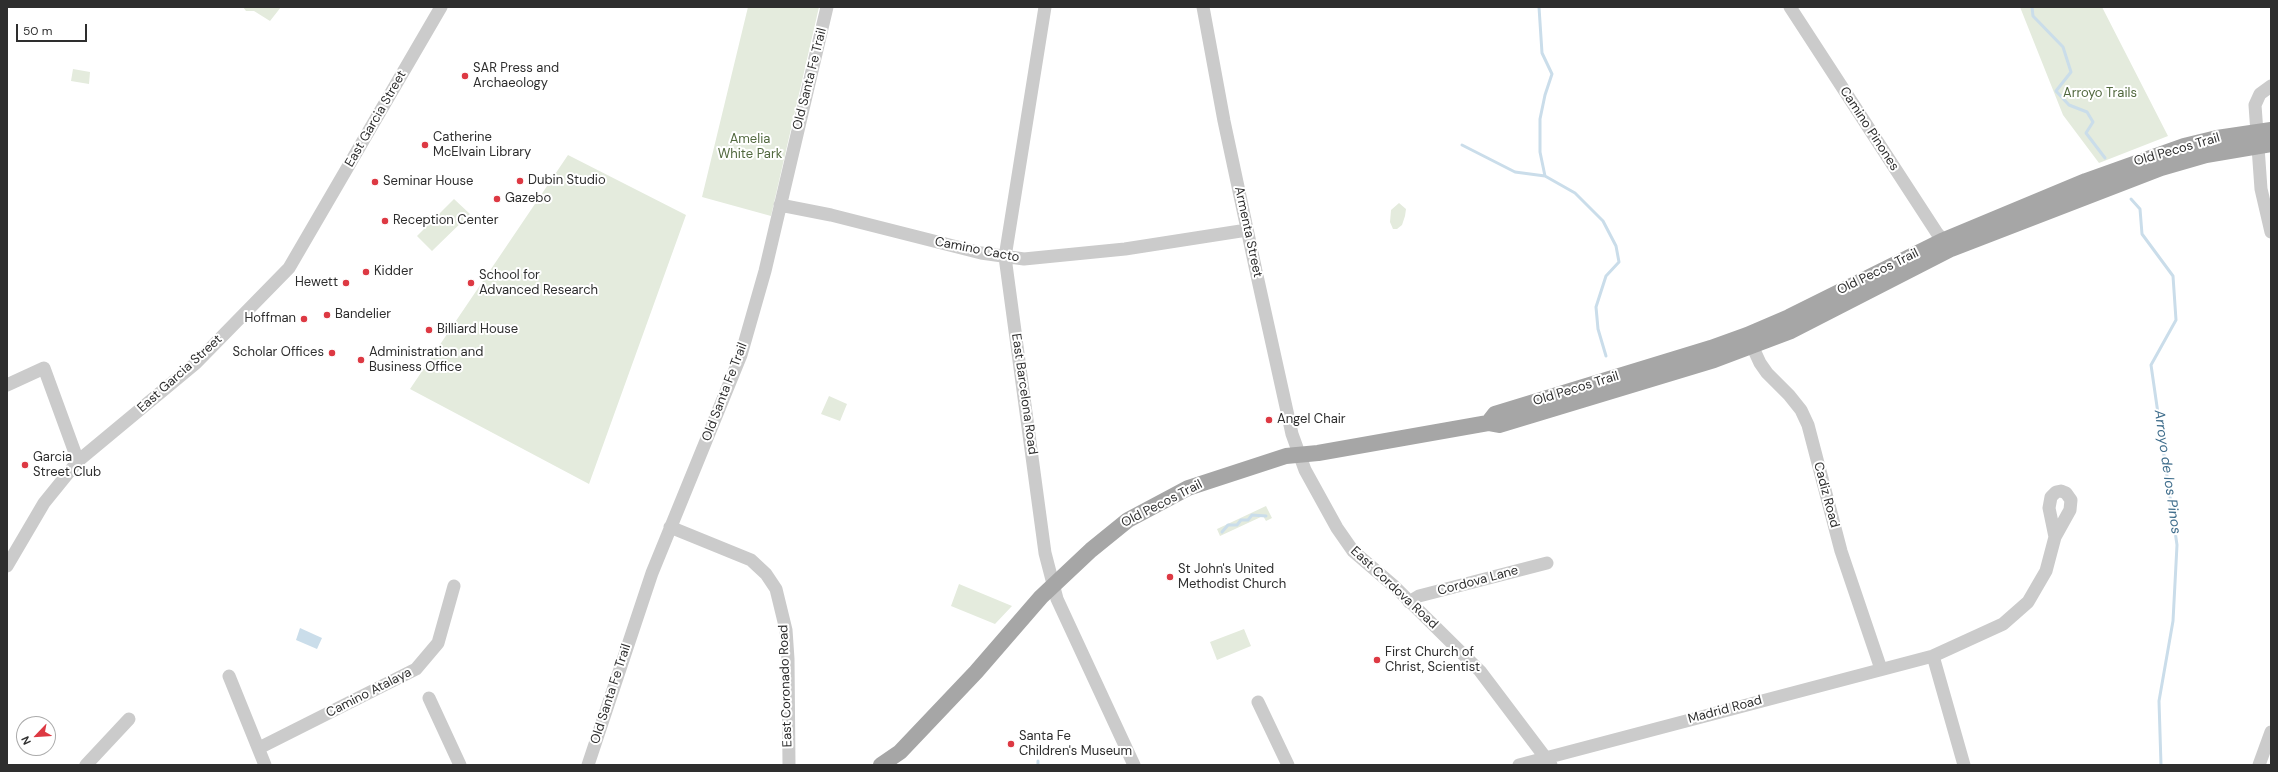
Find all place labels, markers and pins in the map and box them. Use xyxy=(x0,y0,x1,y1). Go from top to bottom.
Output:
place label: SAR Press and Archaeology xyxy=(473,61,559,92)
marker: SAR Press and Archaeology xyxy=(460,71,470,81)
place label: Catherine McElvain Library xyxy=(433,130,531,161)
marker: Catherine McElvain Library xyxy=(420,140,430,150)
place label: Dubin Studio xyxy=(528,173,606,189)
place label: Seminar House xyxy=(383,174,473,190)
marker: Dubin Studio xyxy=(515,176,525,186)
marker: Seminar House xyxy=(370,177,380,187)
place label: Gazebo xyxy=(505,191,551,207)
marker: Gazebo xyxy=(492,194,502,204)
place label: Reception Center xyxy=(393,213,499,229)
marker: Reception Center xyxy=(380,216,390,226)
place label: Kidder xyxy=(374,264,413,280)
marker: Kidder xyxy=(361,267,371,277)
place label: School for Advanced Research xyxy=(479,268,598,299)
place label: Hewett xyxy=(295,275,338,291)
marker: Hewett xyxy=(341,278,351,288)
marker: School for Advanced Research xyxy=(466,278,476,288)
place label: Bandelier xyxy=(335,307,391,323)
marker: Bandelier xyxy=(322,310,332,320)
place label: Hoffman xyxy=(244,311,296,327)
marker: Hoffman xyxy=(299,314,309,324)
place label: Billiard House xyxy=(437,322,518,338)
marker: Billiard House xyxy=(424,325,434,335)
place label: Scholar Offices xyxy=(232,345,324,361)
place label: Administration and Business Office xyxy=(369,345,483,376)
marker: Scholar Offices xyxy=(327,348,337,358)
marker: Administration and Business Office xyxy=(356,355,366,365)
place label: Angel Chair xyxy=(1277,412,1346,428)
marker: Angel Chair xyxy=(1264,415,1274,425)
place label: Garcia Street Club xyxy=(33,450,101,481)
marker: Garcia Street Club xyxy=(20,460,30,470)
place label: St John's United Methodist Church xyxy=(1178,562,1286,593)
marker: St John's United Methodist Church xyxy=(1165,572,1175,582)
place label: First Church of Christ, Scientist xyxy=(1385,645,1480,676)
marker: First Church of Christ, Scientist xyxy=(1372,655,1382,665)
place label: Santa Fe Children's Museum xyxy=(1019,729,1132,760)
marker: Santa Fe Children's Museum xyxy=(1006,739,1016,749)

